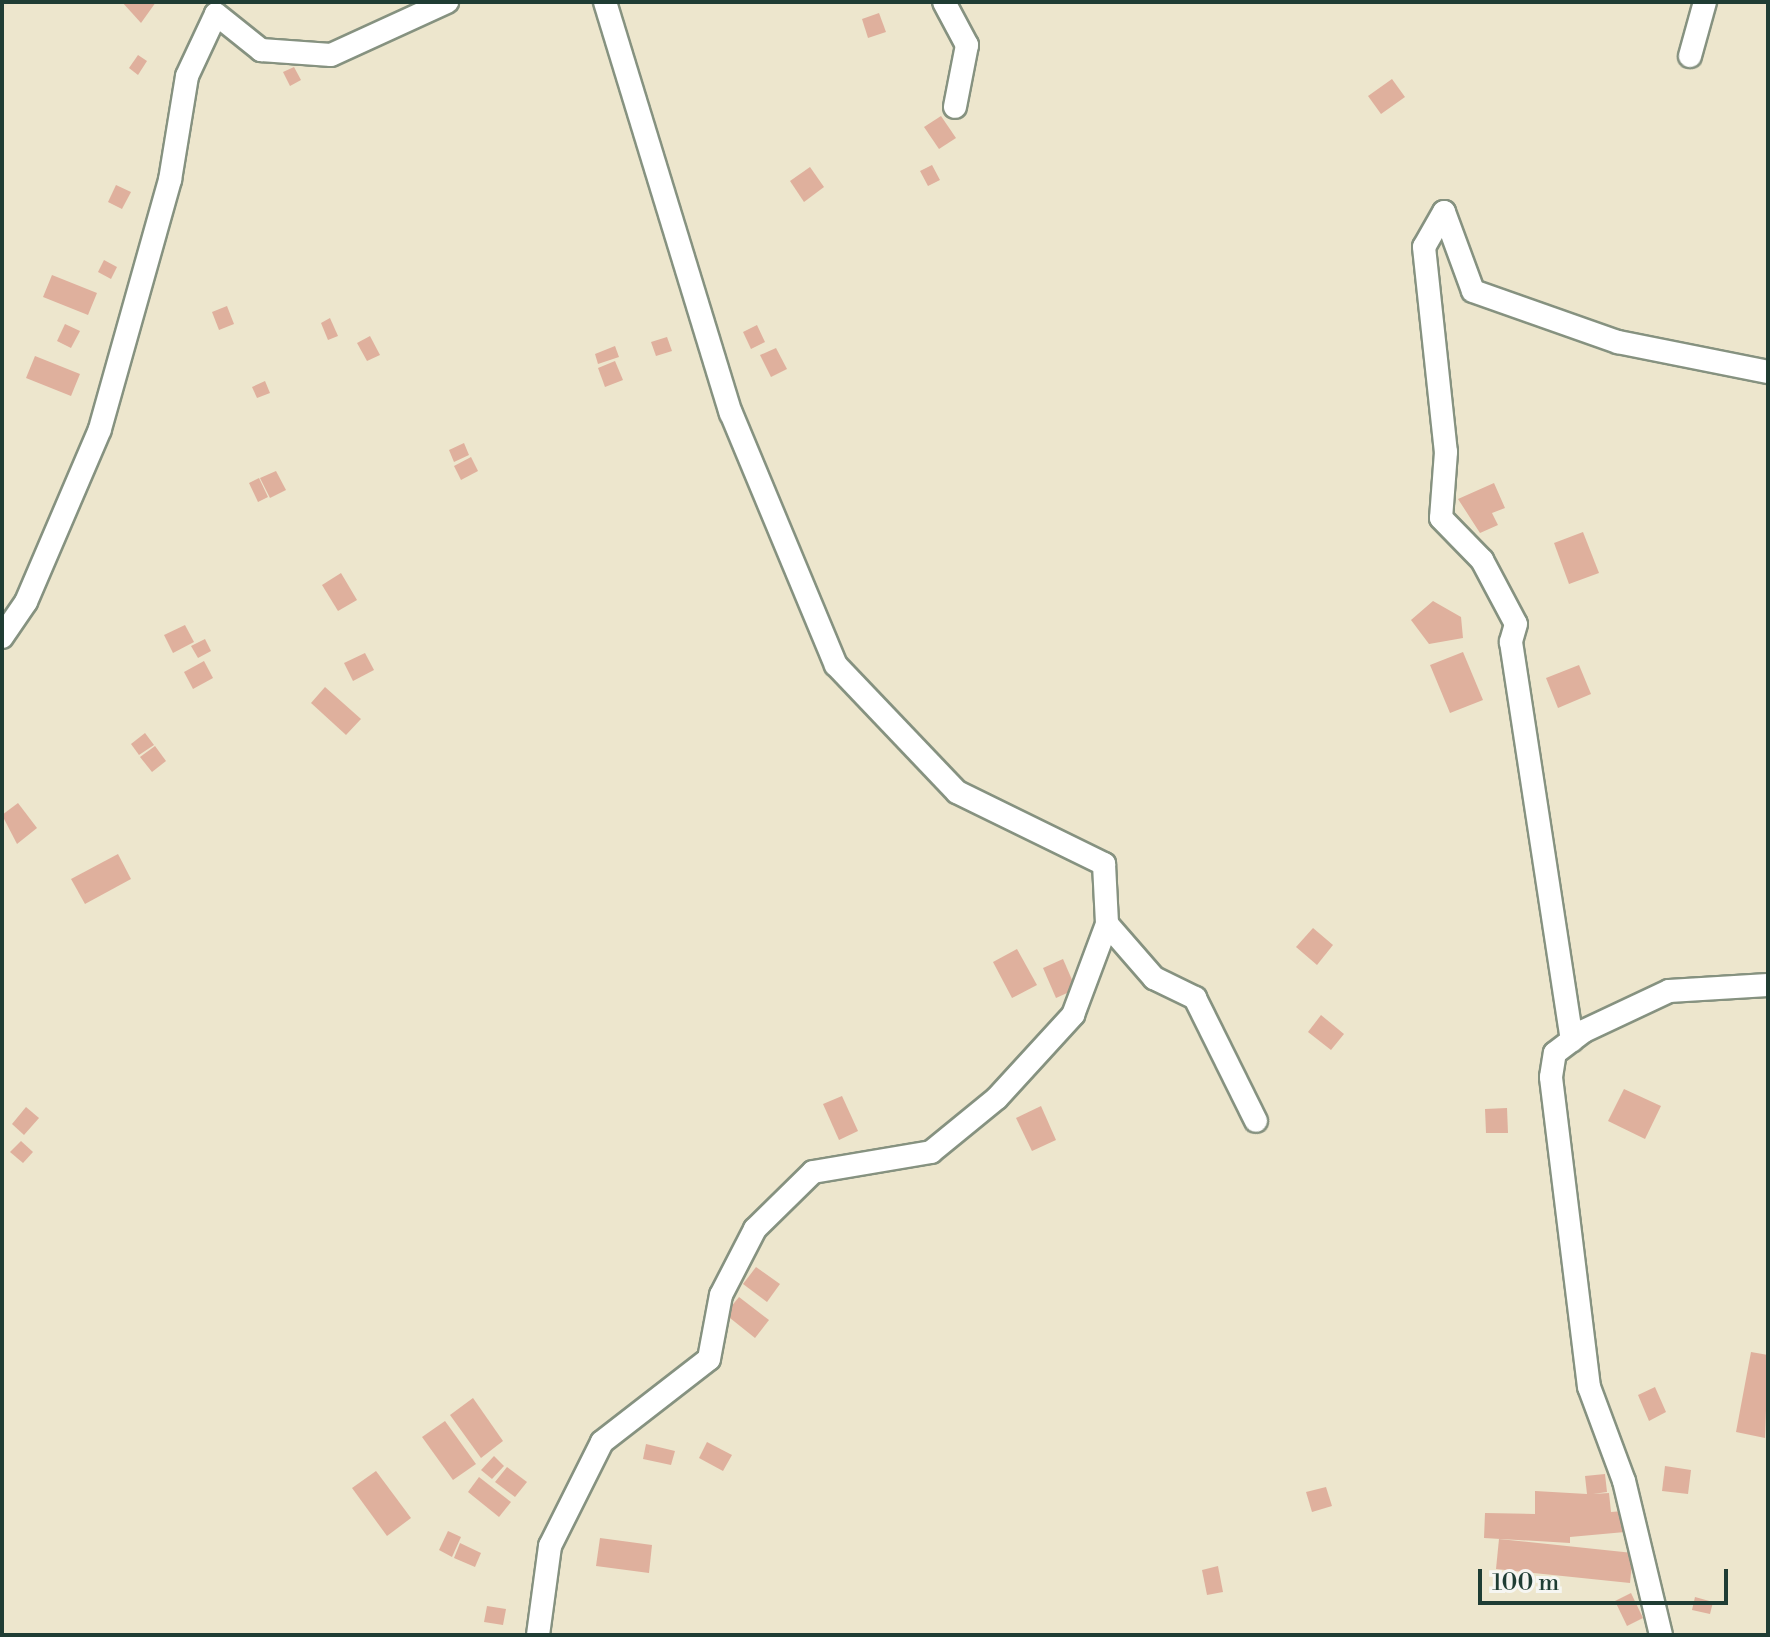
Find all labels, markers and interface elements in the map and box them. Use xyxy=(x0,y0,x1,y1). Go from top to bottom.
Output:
scale bar xyxy=(1482,1553,1732,1603)
text: 100 m xyxy=(1492,1568,1559,1598)

